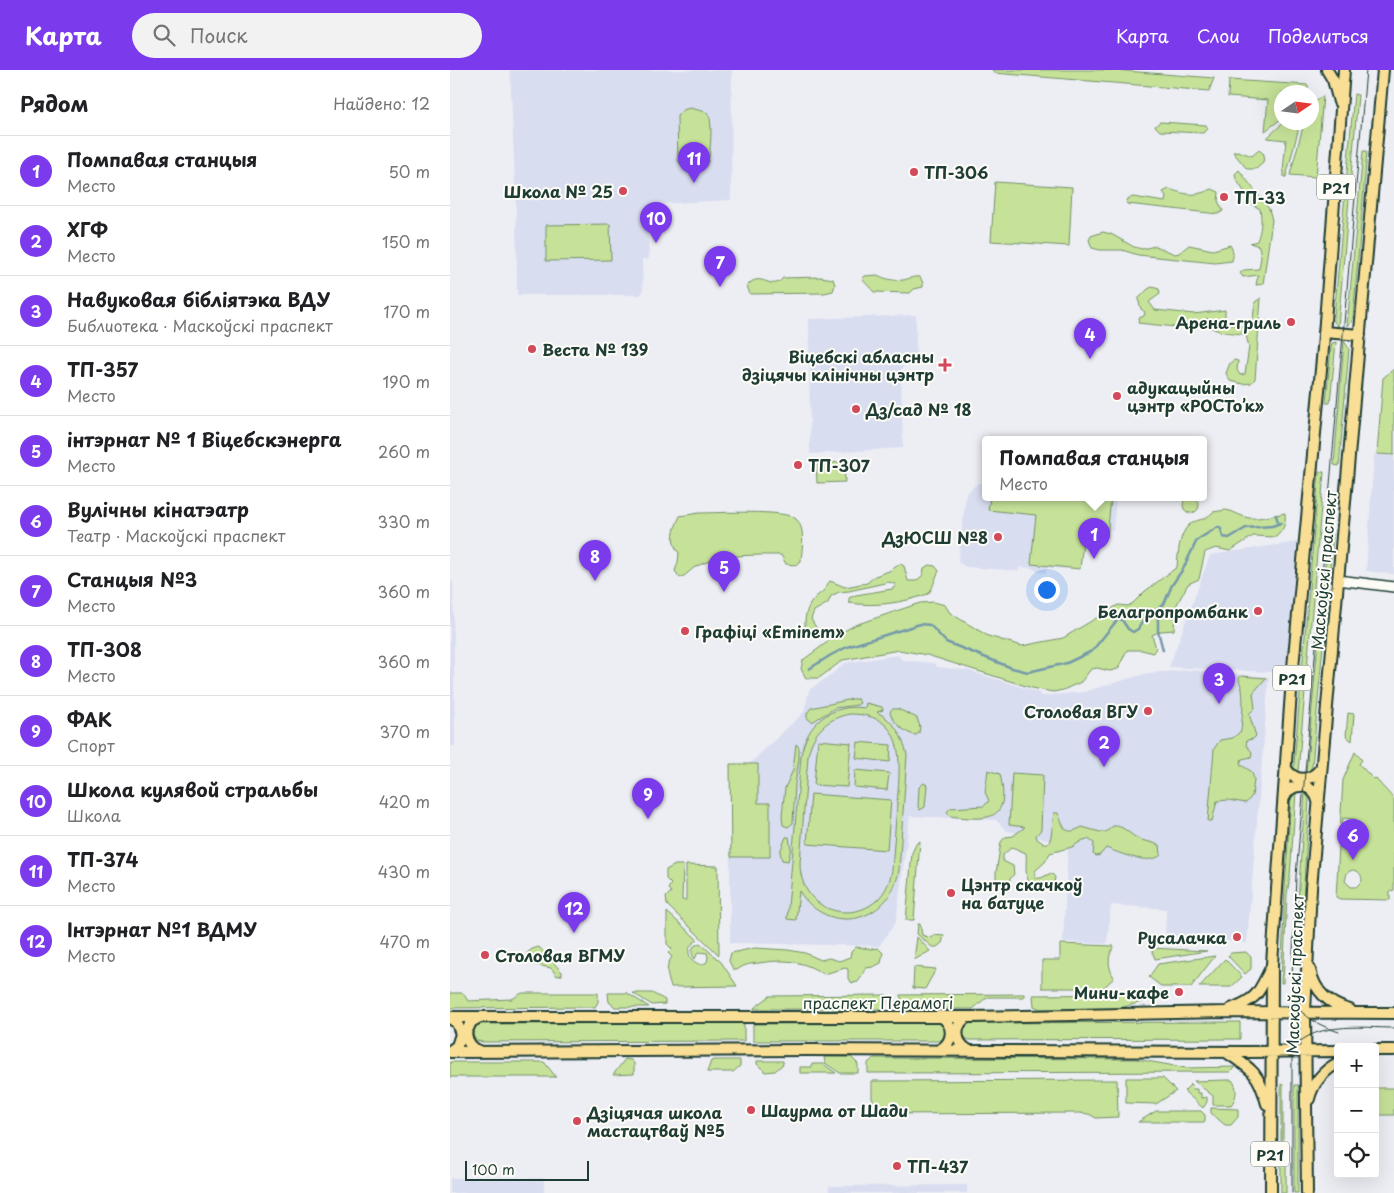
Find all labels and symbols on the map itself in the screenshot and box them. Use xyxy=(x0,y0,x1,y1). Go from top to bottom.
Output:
north arrow xyxy=(1274,85,1319,130)
pin: 11 xyxy=(678,142,710,183)
place label: ТП-306 xyxy=(924,160,988,184)
marker: ТП-306 xyxy=(908,166,920,178)
road number: Р21 xyxy=(1317,174,1355,200)
place label: Школа № 25 xyxy=(504,179,613,203)
marker: Школа № 25 xyxy=(617,185,629,197)
place label: ТП-33 xyxy=(1234,185,1286,209)
marker: ТП-33 xyxy=(1218,191,1230,203)
pin: 10 xyxy=(640,202,672,243)
pin: 7 xyxy=(704,246,736,287)
place label: Арена-гриль xyxy=(1175,310,1281,334)
marker: Арена-гриль xyxy=(1285,316,1297,328)
pin: 4 xyxy=(1074,318,1106,359)
place label: Веста № 139 xyxy=(542,337,648,361)
marker: Веста № 139 xyxy=(526,343,538,355)
place label: Віцебскі абласны дзіцячы клінічны цэнтр xyxy=(742,344,934,386)
marker: Віцебскі абласны дзіцячы клінічны цэнтр xyxy=(938,358,952,372)
place label: адукацыйны цэнтр «РОСТоʼк» xyxy=(1127,375,1265,417)
marker: адукацыйны цэнтр «РОСТоʼк» xyxy=(1111,390,1123,402)
place label: Дз/сад № 18 xyxy=(865,397,971,421)
marker: Дз/сад № 18 xyxy=(850,403,862,415)
place label: ТП-307 xyxy=(808,453,870,477)
marker: ТП-307 xyxy=(792,459,804,471)
street label: Маскоўскі праспект xyxy=(1304,489,1342,651)
pin: 1 xyxy=(1078,518,1110,559)
place label: ДзЮСШ №8 xyxy=(881,525,988,549)
marker: ДзЮСШ №8 xyxy=(992,531,1004,543)
pin: 8 xyxy=(579,540,611,581)
pin: 5 xyxy=(708,551,740,592)
your location xyxy=(1034,577,1060,603)
place label: Белагропромбанк xyxy=(1098,599,1249,623)
marker: Белагропромбанк xyxy=(1252,605,1264,617)
place label: Графіці «Eminem» xyxy=(695,619,845,643)
marker: Графіці «Eminem» xyxy=(679,625,691,637)
pin: 3 xyxy=(1203,663,1235,704)
road number: Р21 xyxy=(1273,666,1311,690)
place label: Столовая ВГУ xyxy=(1024,699,1138,723)
marker: Столовая ВГУ xyxy=(1142,705,1154,717)
pin: 2 xyxy=(1088,726,1120,767)
pin: 9 xyxy=(632,778,664,819)
pin: 6 xyxy=(1337,819,1369,860)
place label: Цэнтр скачкоў на батуце xyxy=(961,872,1082,914)
marker: Цэнтр скачкоў на батуце xyxy=(945,887,957,899)
pin: 12 xyxy=(558,892,590,933)
street label: Маскоўскі праспект xyxy=(1279,893,1309,1055)
place label: Русалачка xyxy=(1137,925,1227,949)
marker: Русалачка xyxy=(1231,931,1243,943)
place label: Столовая ВГМУ xyxy=(495,943,625,967)
marker: Столовая ВГМУ xyxy=(479,949,491,961)
place label: Мини-кафе xyxy=(1074,980,1169,1004)
marker: Мини-кафе xyxy=(1173,986,1185,998)
street label: праспект Перамогі xyxy=(803,990,953,1014)
place label: Шаурма от Шади xyxy=(761,1098,908,1122)
place label: Дзіцячая школа мастацтваў №5 xyxy=(586,1100,725,1142)
marker: Шаурма от Шади xyxy=(745,1104,757,1116)
marker: Дзіцячая школа мастацтваў №5 xyxy=(571,1115,583,1127)
road number: Р21 xyxy=(1251,1142,1289,1166)
place label: ТП-437 xyxy=(907,1154,968,1178)
scale bar xyxy=(465,1158,589,1181)
marker: ТП-437 xyxy=(891,1160,903,1172)

